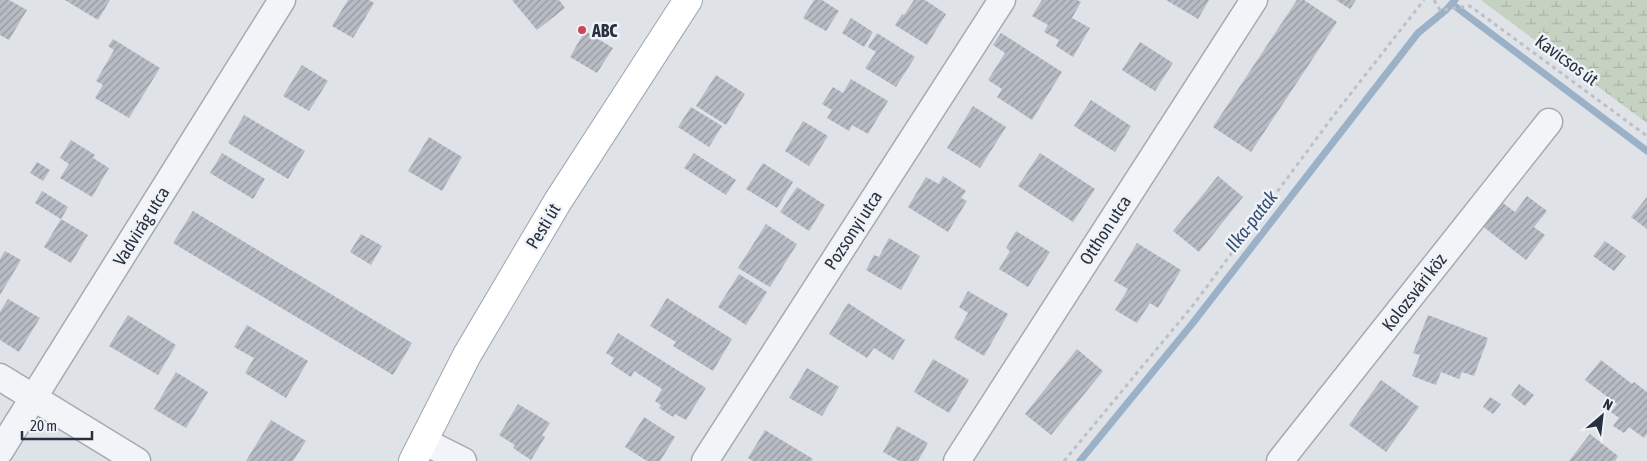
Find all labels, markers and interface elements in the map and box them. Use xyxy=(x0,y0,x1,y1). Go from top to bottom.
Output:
place label: ABC xyxy=(591,20,617,41)
marker: ABC xyxy=(576,24,588,36)
street label: Kavicsos út xyxy=(1531,30,1603,90)
street label: Vadvirág utca xyxy=(109,183,173,269)
water label: Ilka-patak xyxy=(1220,185,1282,256)
street label: Pozsonyi utca xyxy=(820,187,886,273)
street label: Otthon utca xyxy=(1075,192,1135,268)
street label: Pesti út xyxy=(521,200,565,252)
street label: Kolozsvári köz xyxy=(1377,249,1451,335)
north arrow xyxy=(1577,391,1627,441)
text: N xyxy=(1601,396,1616,414)
scale bar xyxy=(22,408,92,440)
text: 20 m xyxy=(30,417,57,434)

